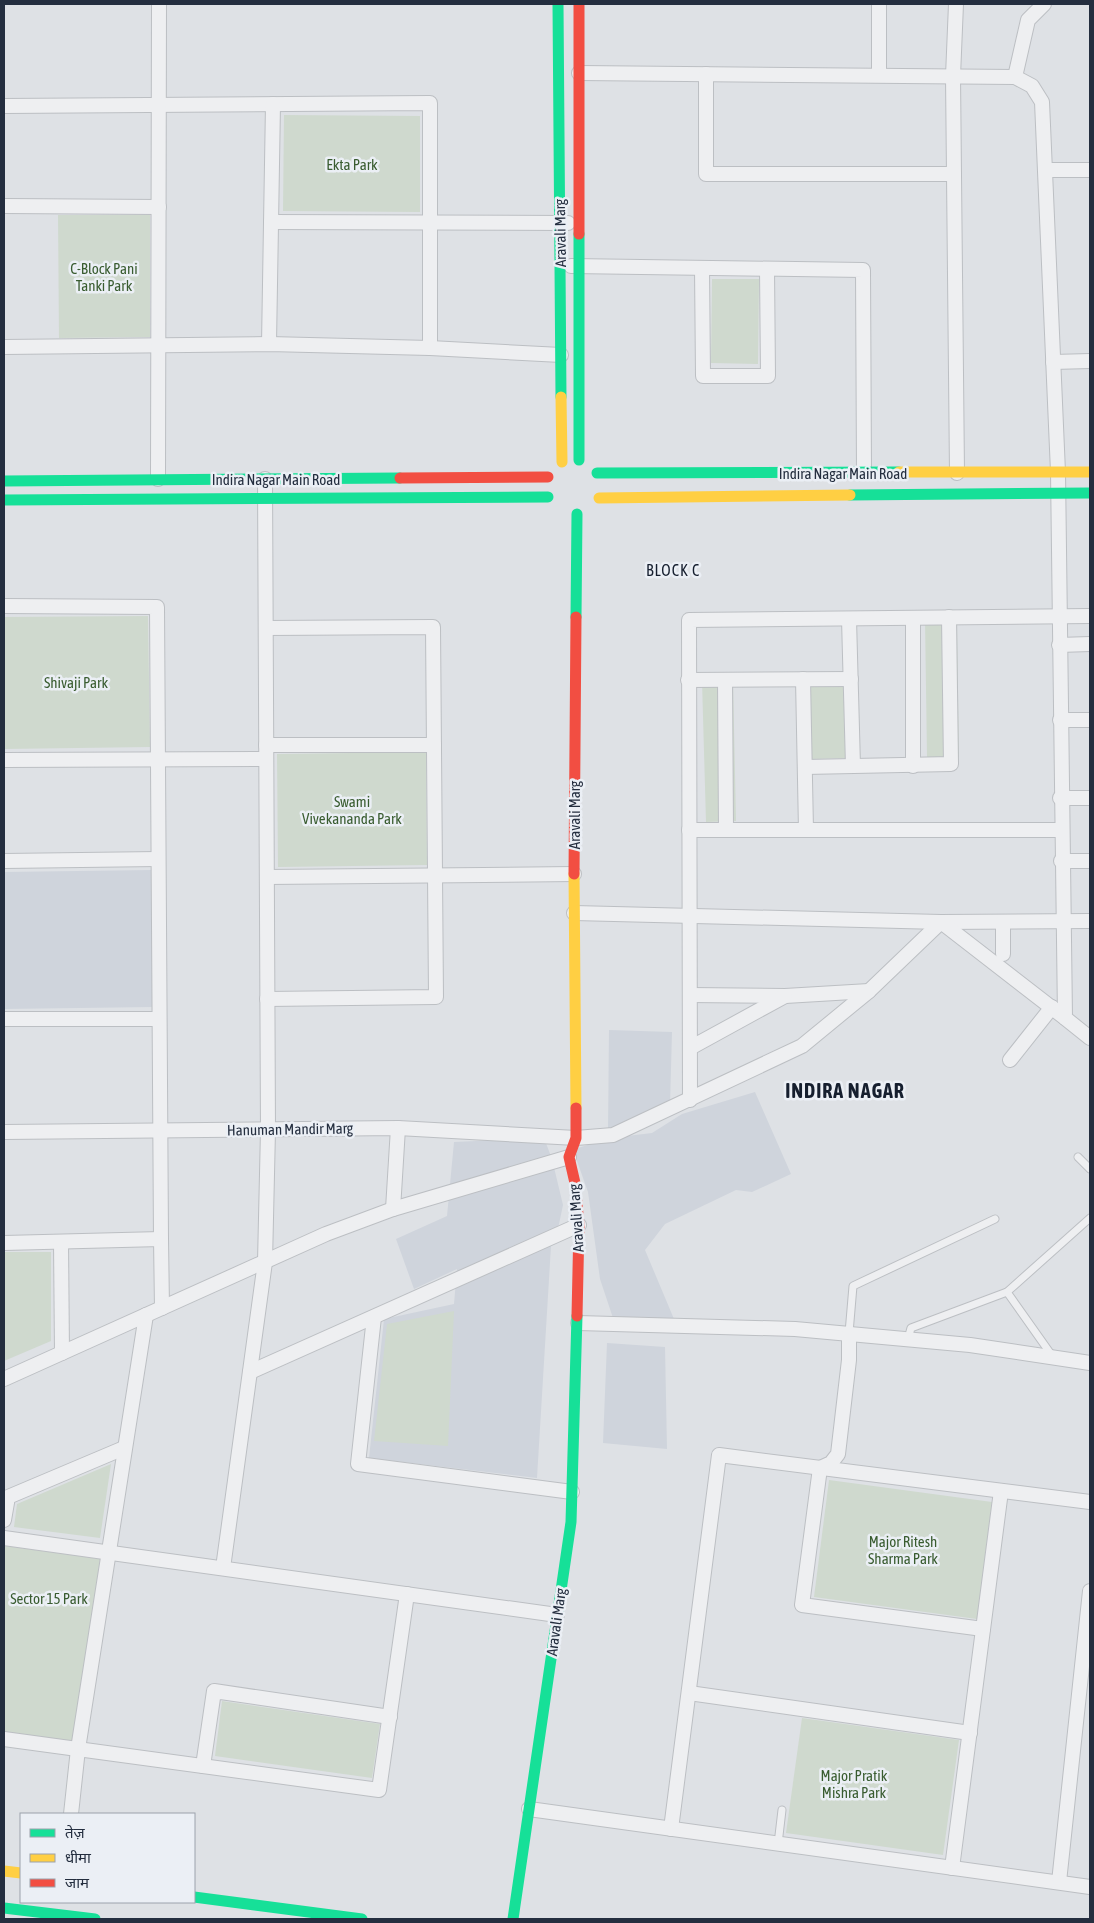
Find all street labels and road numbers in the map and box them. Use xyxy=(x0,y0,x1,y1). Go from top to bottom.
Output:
street label: Aravali Marg xyxy=(551,198,569,267)
street label: Indira Nagar Main Road xyxy=(779,465,907,482)
street label: Indira Nagar Main Road xyxy=(212,471,340,488)
street label: Aravali Marg xyxy=(566,780,583,849)
street label: Hanuman Mandir Marg xyxy=(227,1119,354,1139)
street label: Aravali Marg xyxy=(565,1183,587,1253)
street label: Aravali Marg xyxy=(543,1586,569,1657)

